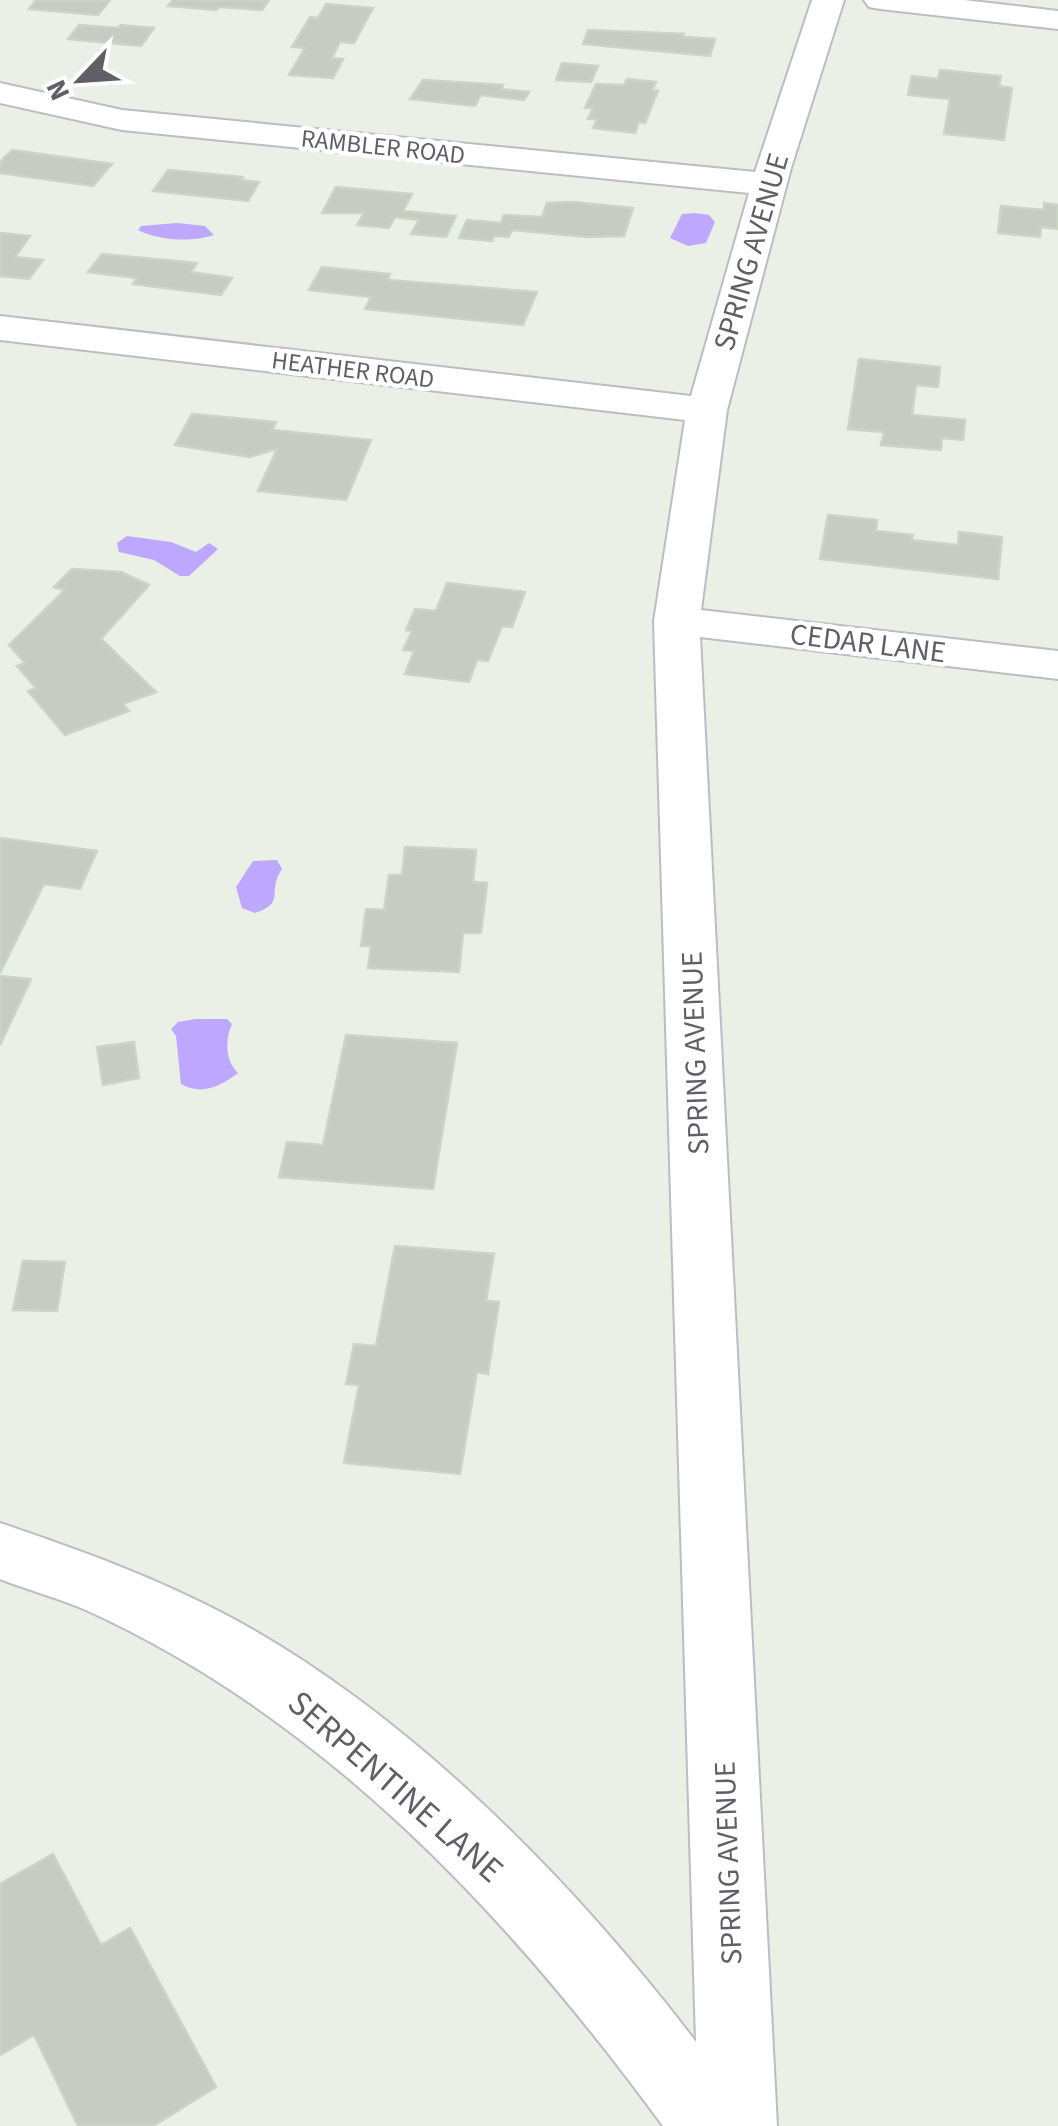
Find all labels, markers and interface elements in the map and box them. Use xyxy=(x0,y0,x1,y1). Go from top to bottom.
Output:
north arrow xyxy=(30,30,130,130)
text: N xyxy=(36,73,80,107)
street label: RAMBLER ROAD xyxy=(299,120,467,174)
street label: SPRING AVENUE xyxy=(703,148,800,356)
street label: HEATHER ROAD xyxy=(270,342,436,398)
street label: CEDAR LANE xyxy=(788,613,948,674)
street label: SPRING AVENUE xyxy=(670,950,721,1155)
street label: SERPENTINE LANE xyxy=(277,1679,514,1895)
street label: SPRING AVENUE xyxy=(703,1760,754,1965)

